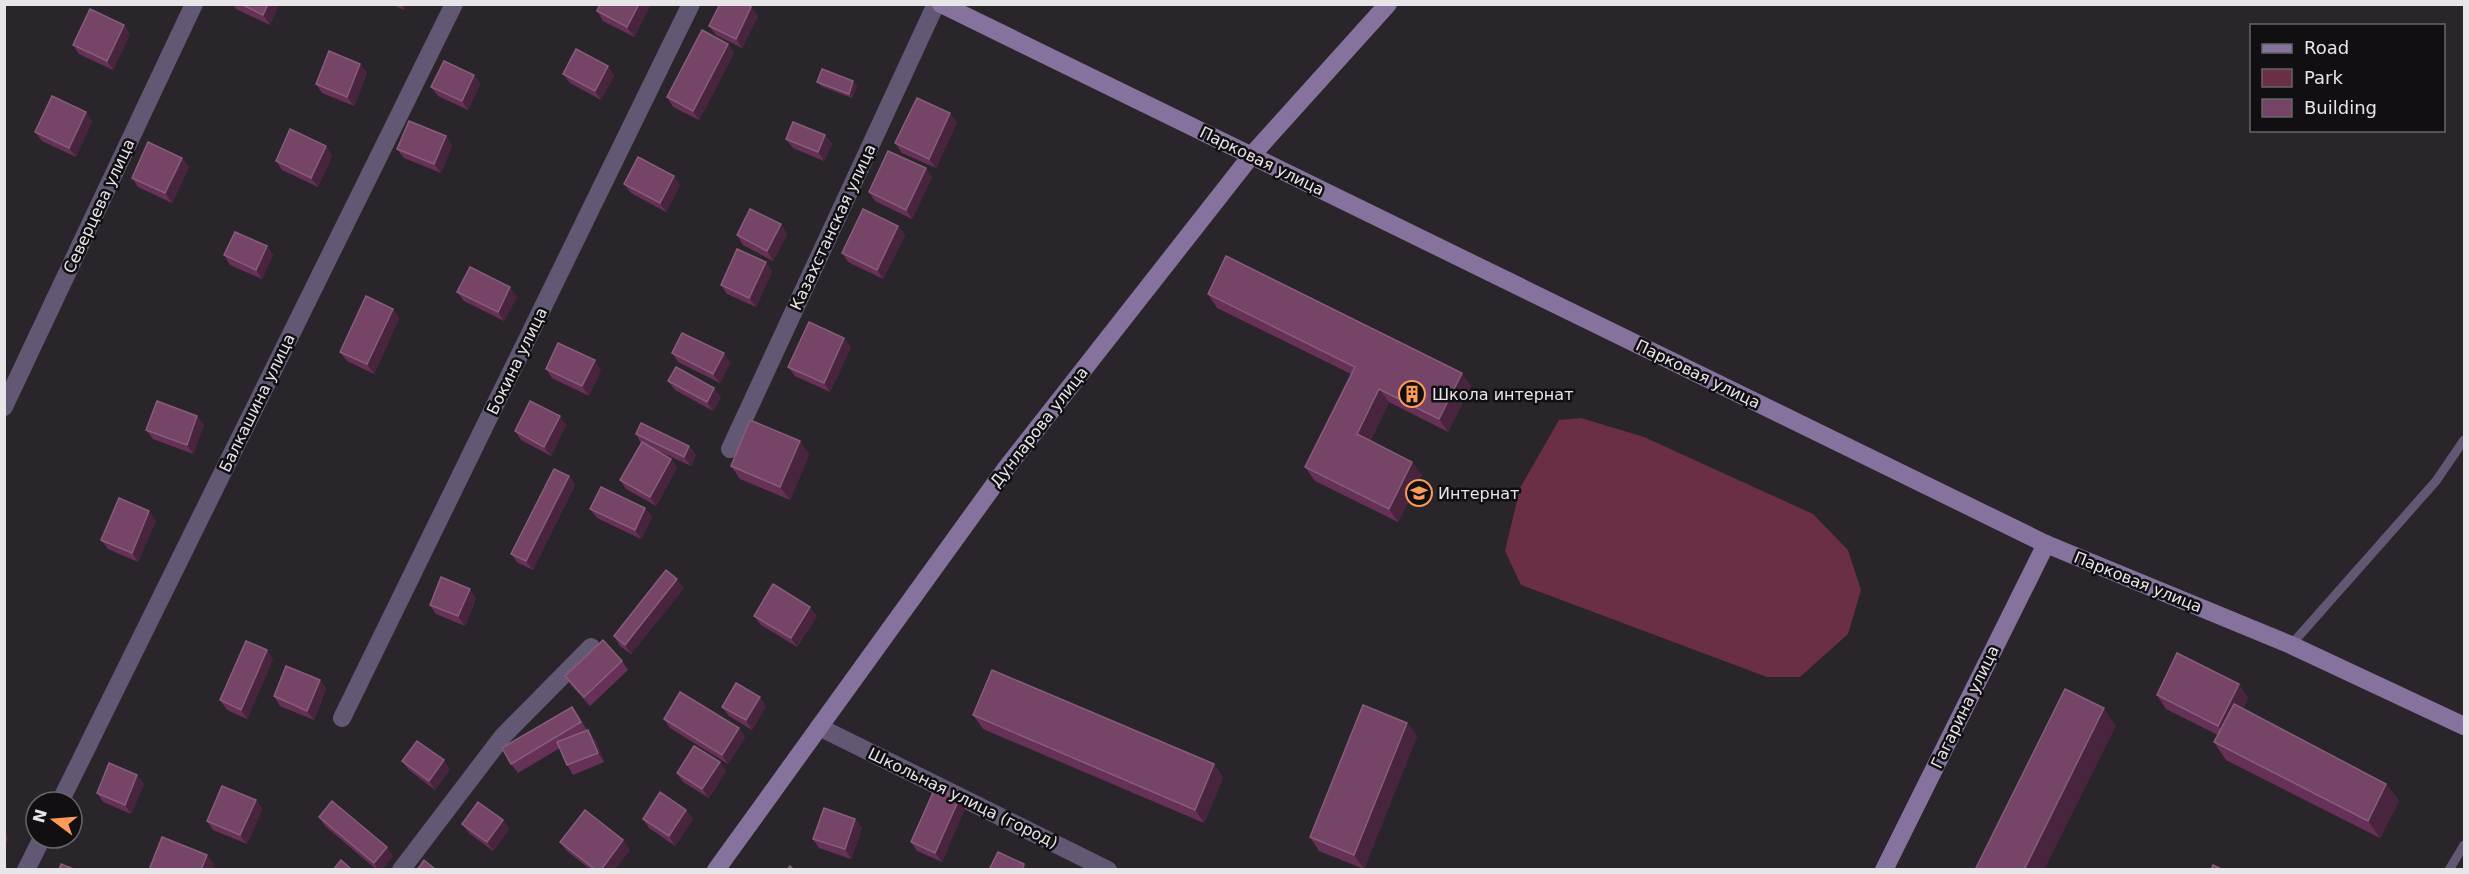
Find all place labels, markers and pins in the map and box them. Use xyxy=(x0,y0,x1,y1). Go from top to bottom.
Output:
building icon: Школа интернат xyxy=(1397,379,1427,409)
place label: Школа интернат xyxy=(1432,385,1573,404)
school or university icon: Интернат xyxy=(1404,478,1434,508)
place label: Интернат xyxy=(1438,484,1519,503)

